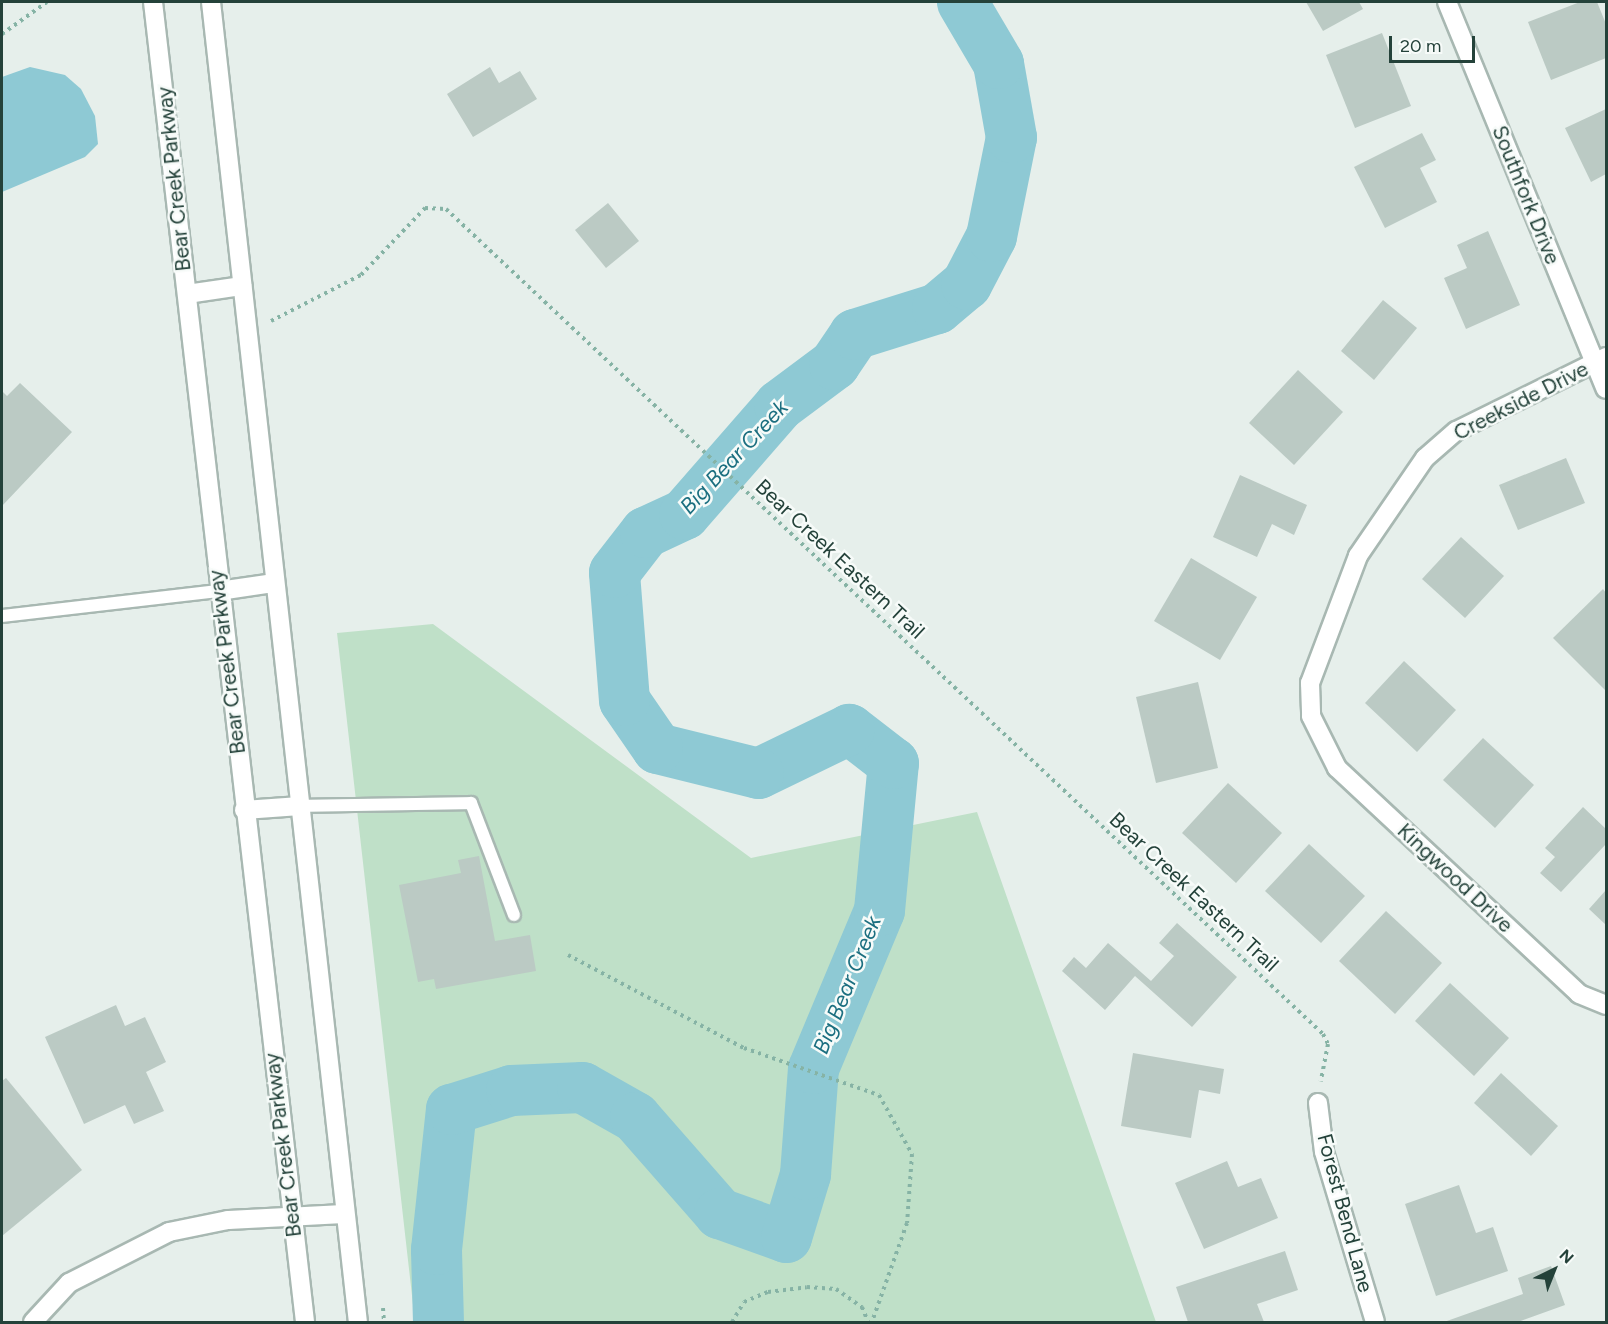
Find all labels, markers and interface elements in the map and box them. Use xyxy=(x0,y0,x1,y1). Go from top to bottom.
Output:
scale bar xyxy=(1392,24,1478,62)
text: 20 m xyxy=(1400,35,1441,57)
street label: Bear Creek Parkway xyxy=(152,85,196,273)
street label: Southfork Drive xyxy=(1487,122,1565,268)
street label: Creekside Drive xyxy=(1450,356,1592,446)
water label: Big Bear Creek xyxy=(674,394,794,520)
street label: Bear Creek Eastern Trail xyxy=(750,474,930,644)
street label: Bear Creek Parkway xyxy=(203,568,251,756)
street label: Bear Creek Eastern Trail xyxy=(1104,807,1284,977)
street label: Kingwood Drive xyxy=(1392,818,1518,938)
water label: Big Bear Creek xyxy=(807,912,887,1058)
street label: Bear Creek Parkway xyxy=(259,1051,307,1239)
street label: Forest Bend Lane xyxy=(1312,1131,1378,1295)
north arrow xyxy=(1524,1240,1584,1300)
text: N xyxy=(1556,1245,1578,1268)

